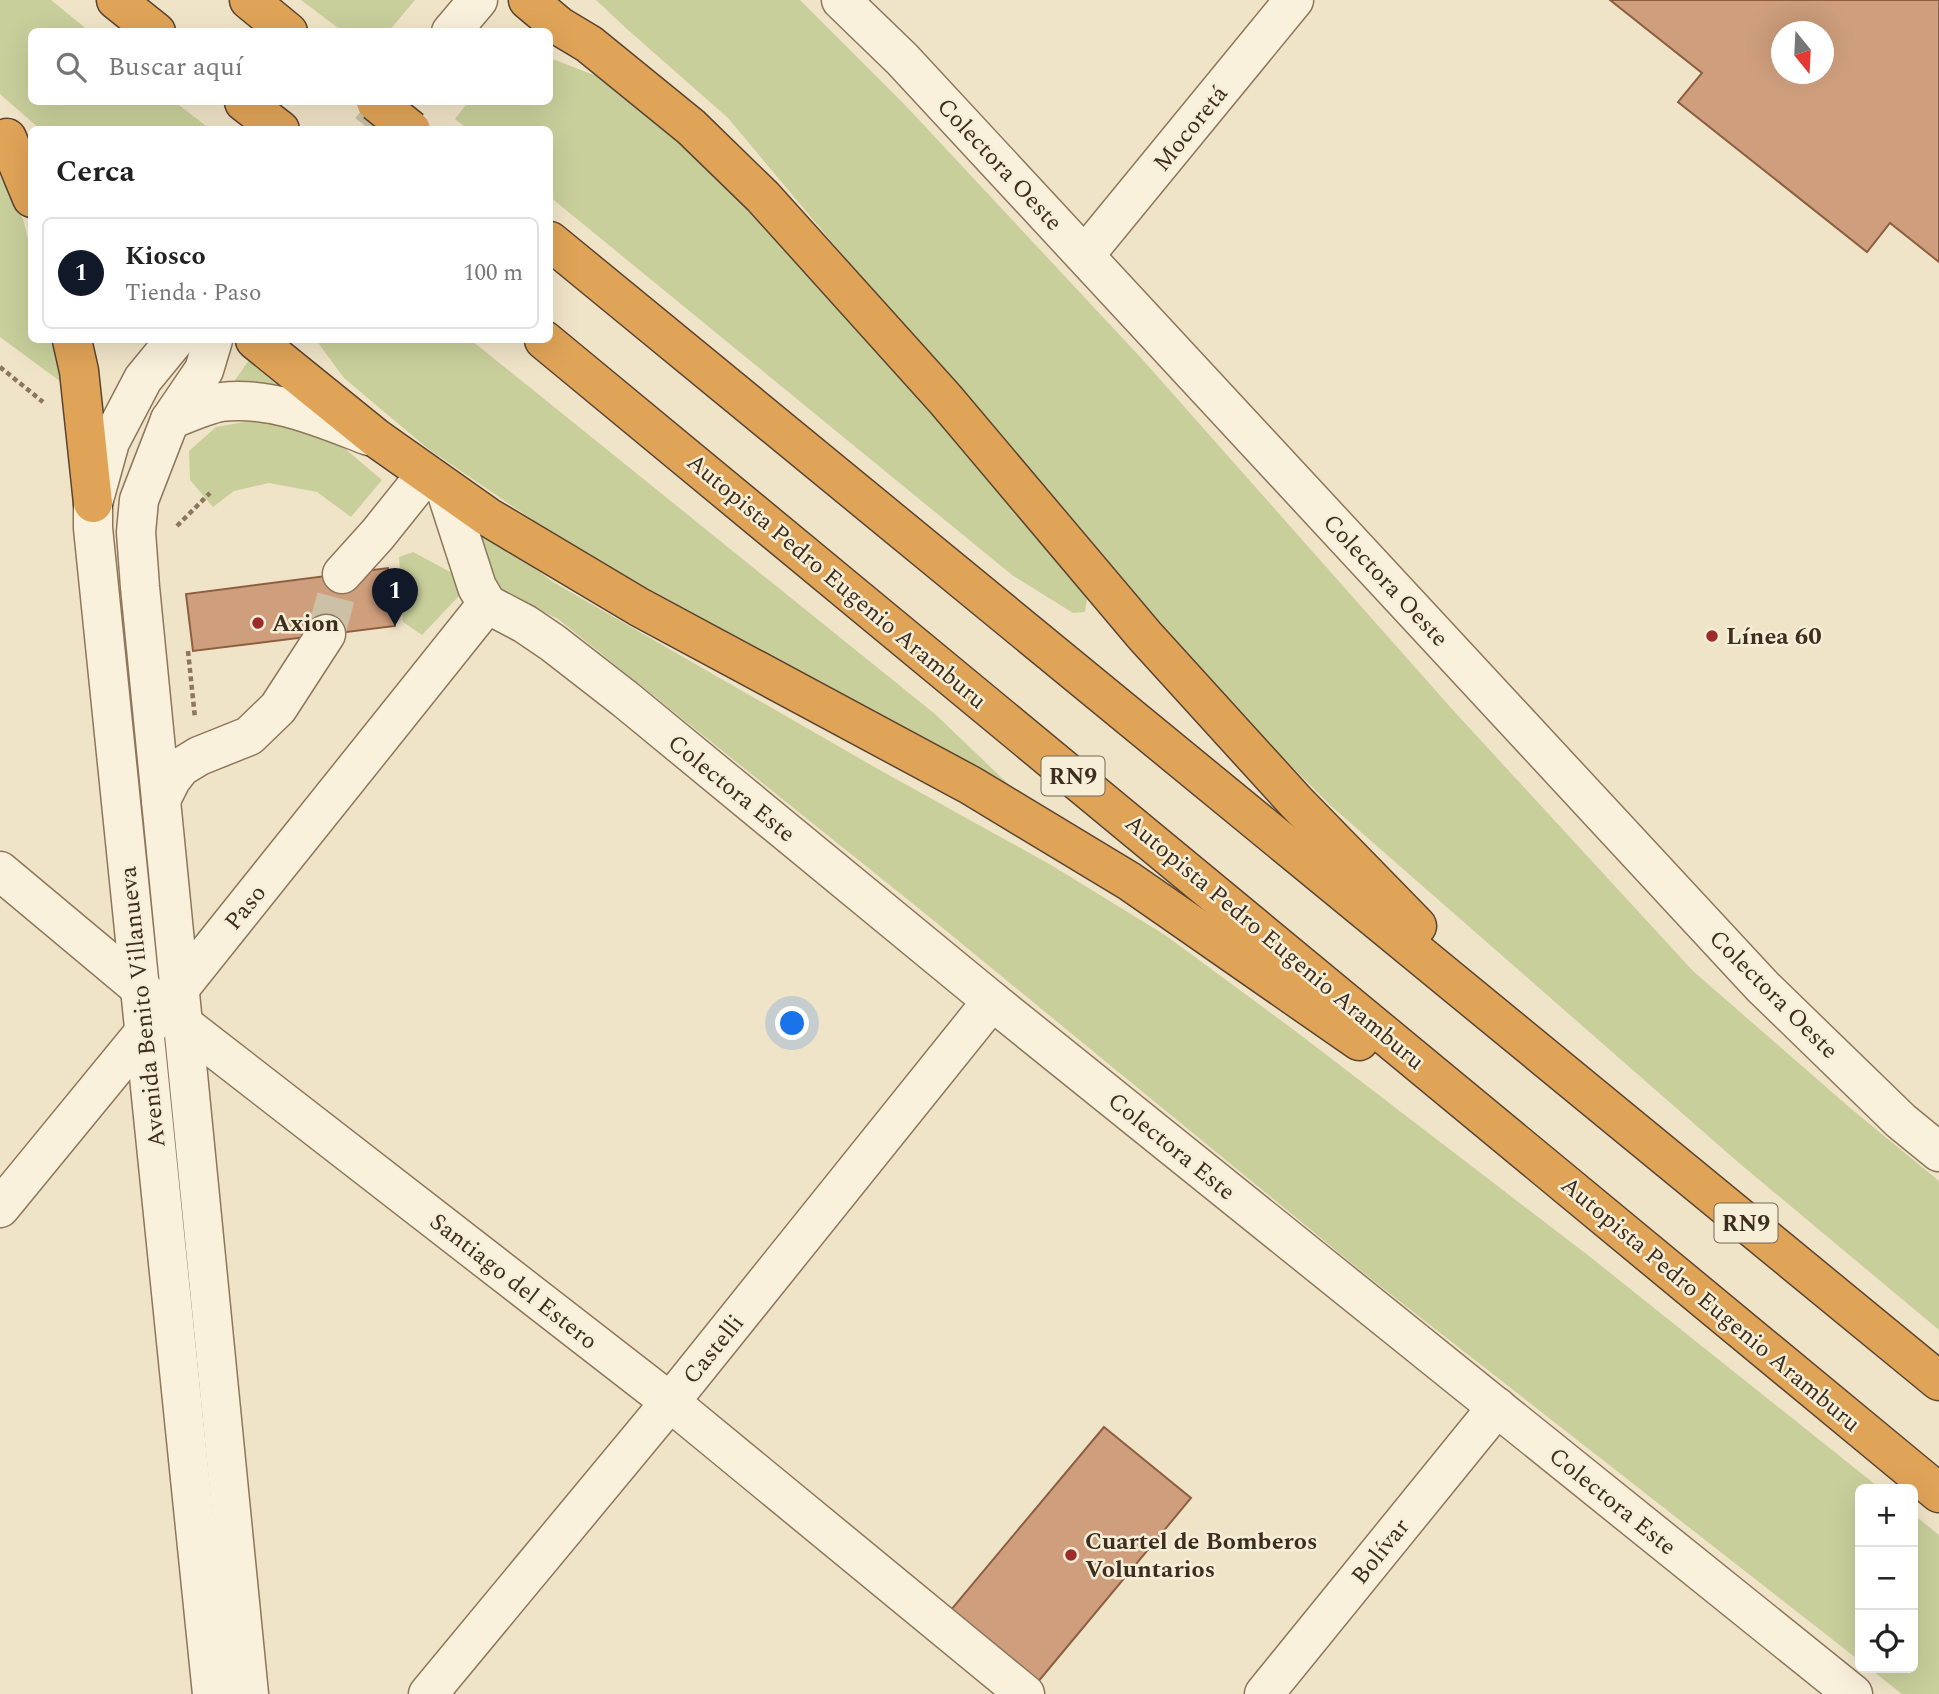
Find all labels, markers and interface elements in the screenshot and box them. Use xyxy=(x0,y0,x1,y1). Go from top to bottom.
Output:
north arrow xyxy=(1771,21,1834,84)
search box xyxy=(28,28,553,105)
text: Buscar aquí xyxy=(108,47,243,87)
icon: search xyxy=(52,48,90,86)
street label: Mocoretá xyxy=(1145,77,1237,180)
street label: Colectora Oeste xyxy=(928,90,1071,239)
text: Cerca xyxy=(56,149,135,195)
text: Kiosco xyxy=(125,236,206,276)
text: 1 xyxy=(75,256,87,291)
text: 100 m xyxy=(463,256,523,291)
text: Tienda · Paso xyxy=(125,276,261,311)
street label: Autopista Pedro Eugenio Aramburu xyxy=(678,445,994,718)
street label: Colectora Oeste xyxy=(1314,506,1457,655)
pin: 1 xyxy=(372,568,418,626)
place label: Axion xyxy=(272,606,340,642)
marker: Axion xyxy=(250,615,266,631)
place label: Línea 60 xyxy=(1726,619,1822,655)
marker: Línea 60 xyxy=(1704,628,1720,644)
street label: Colectora Este xyxy=(660,726,803,852)
road number: RN9 xyxy=(1042,756,1104,796)
street label: Autopista Pedro Eugenio Aramburu xyxy=(1116,806,1432,1079)
street label: Avenida Benito Villanueva xyxy=(110,864,176,1149)
street label: Paso xyxy=(216,877,275,938)
street label: Colectora Oeste xyxy=(1700,922,1846,1068)
your location xyxy=(775,1006,809,1040)
street label: Colectora Este xyxy=(1100,1084,1243,1210)
street label: Autopista Pedro Eugenio Aramburu xyxy=(1552,1168,1868,1441)
road number: RN9 xyxy=(1714,1204,1778,1242)
street label: Santiago del Estero xyxy=(422,1205,605,1359)
street label: Castelli xyxy=(674,1307,753,1392)
street label: Colectora Este xyxy=(1541,1439,1684,1565)
map controls xyxy=(1855,1484,1918,1673)
button: + xyxy=(1855,1484,1918,1547)
street label: Bolívar xyxy=(1343,1511,1419,1593)
place label: Cuartel de Bomberos Voluntarios xyxy=(1085,1524,1317,1588)
marker: Cuartel de Bomberos Voluntarios xyxy=(1063,1547,1079,1563)
button: − xyxy=(1855,1547,1918,1610)
button: locate xyxy=(1855,1610,1918,1673)

